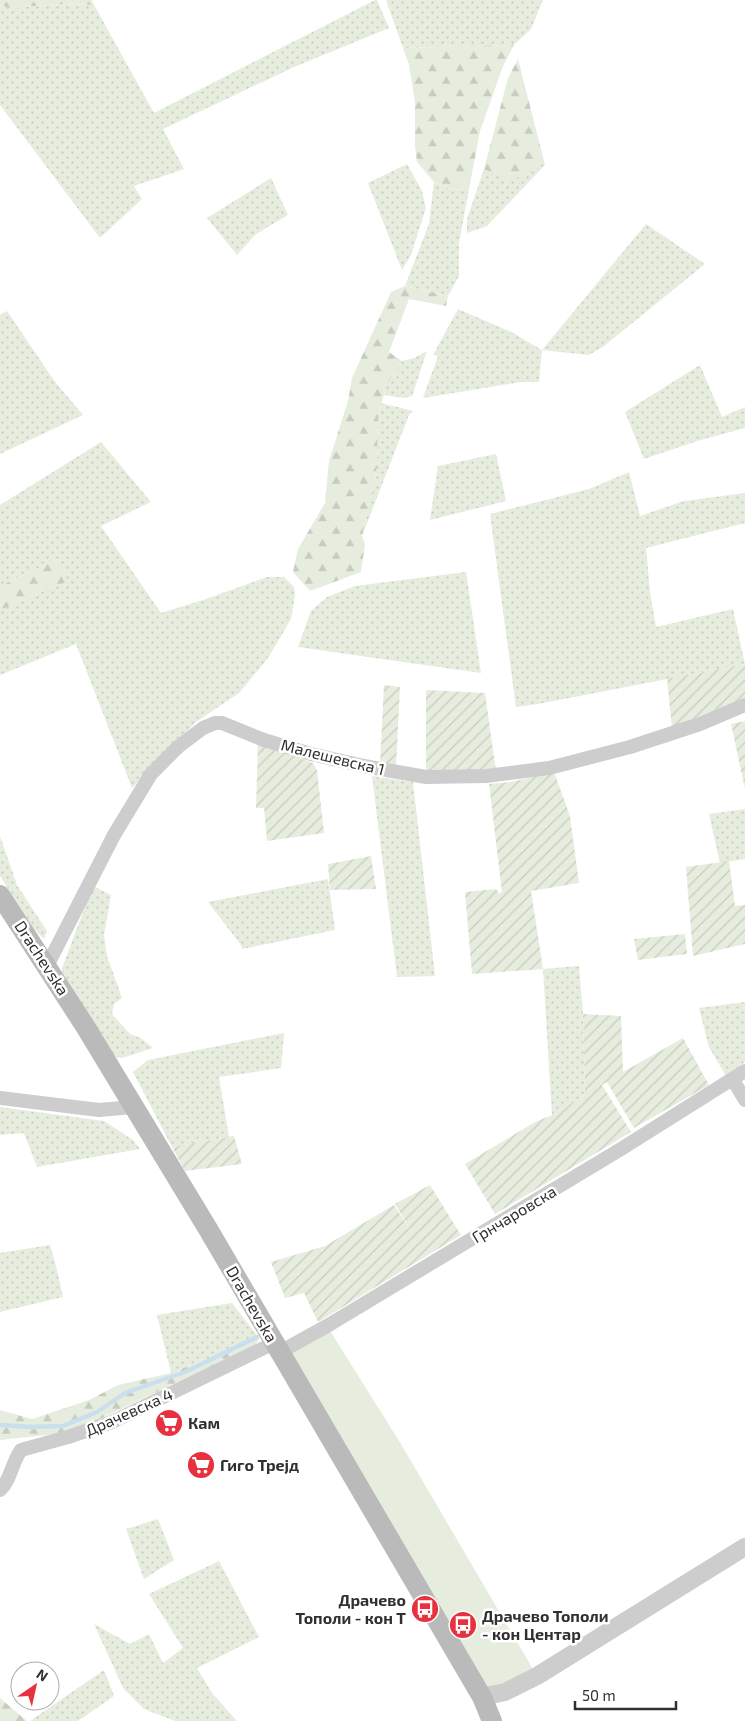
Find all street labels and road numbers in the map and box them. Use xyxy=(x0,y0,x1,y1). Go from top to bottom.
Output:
street label: Малешевска 1 xyxy=(279,734,387,779)
street label: Drachevska xyxy=(11,917,74,999)
street label: Грнчаровска xyxy=(468,1181,559,1246)
street label: Drachevska xyxy=(223,1262,282,1345)
street label: Драчевска 4 xyxy=(82,1384,176,1439)

